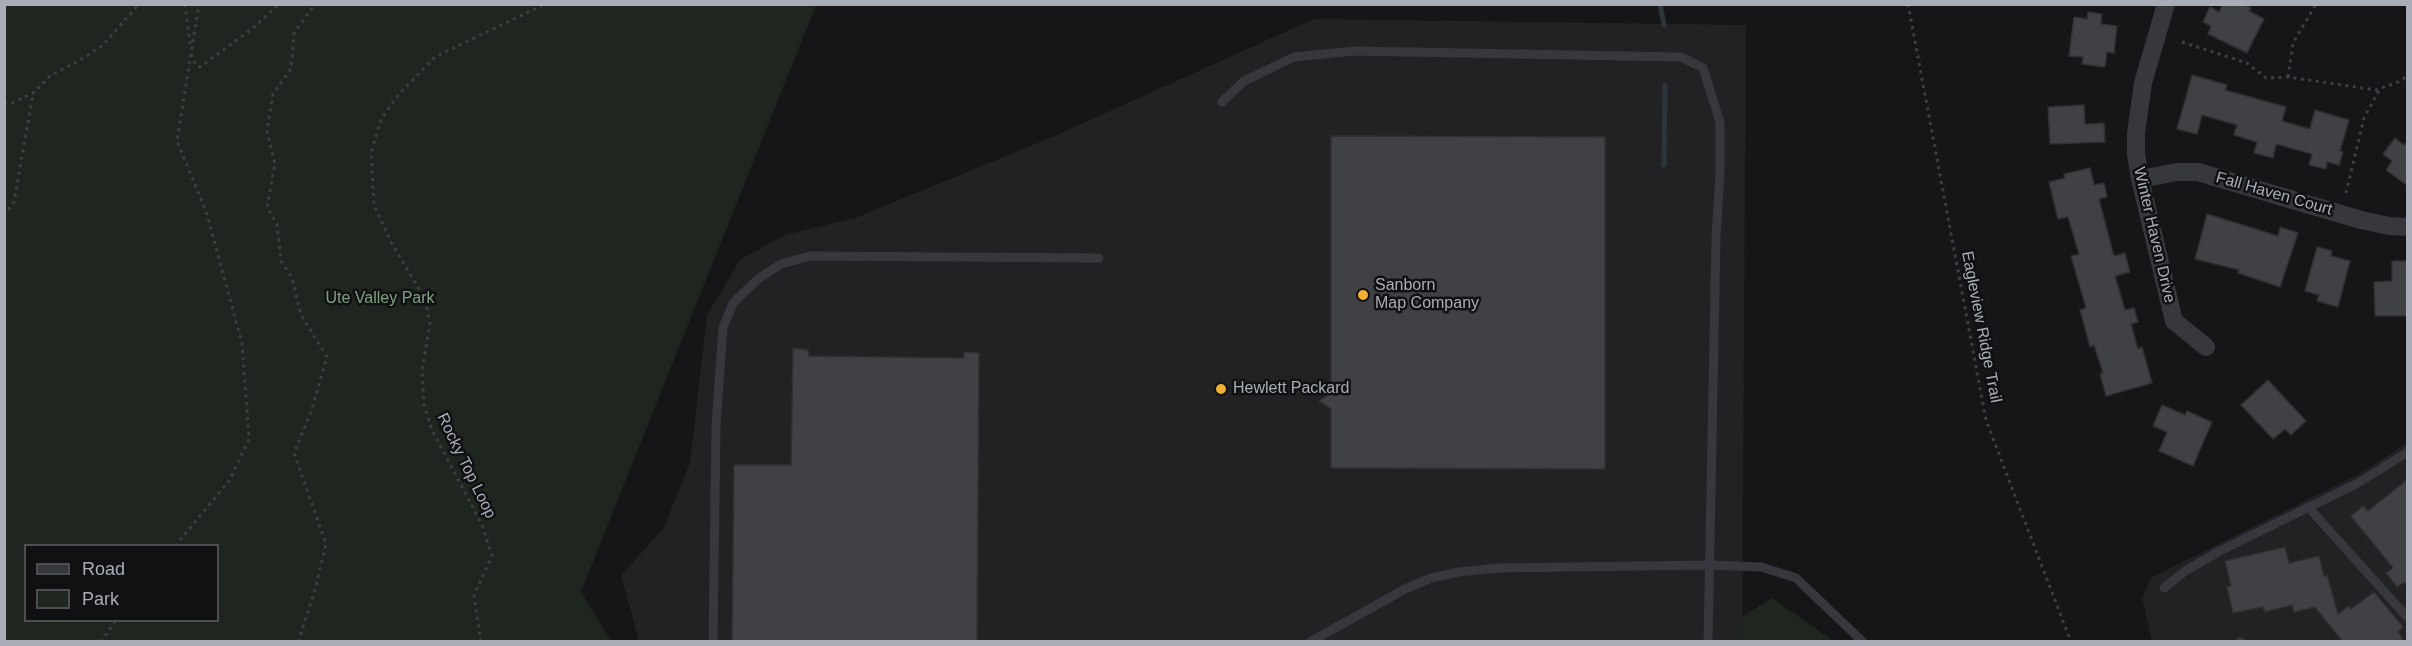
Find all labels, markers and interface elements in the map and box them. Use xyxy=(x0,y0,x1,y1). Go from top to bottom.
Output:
street label: Winter Haven Drive xyxy=(2129,165,2179,305)
street label: Fall Haven Court xyxy=(2214,168,2334,220)
street label: Eagleview Ridge Trail xyxy=(1957,250,2005,404)
place label: Sanborn Map Company xyxy=(1375,276,1479,314)
marker: Sanborn Map Company xyxy=(1356,288,1370,302)
park label: Ute Valley Park xyxy=(325,289,435,309)
place label: Hewlett Packard xyxy=(1233,379,1349,399)
marker: Hewlett Packard xyxy=(1214,382,1228,396)
street label: Rocky Top Loop xyxy=(432,410,500,522)
legend xyxy=(24,544,219,622)
text: Road xyxy=(82,559,125,579)
text: Park xyxy=(82,589,119,609)

